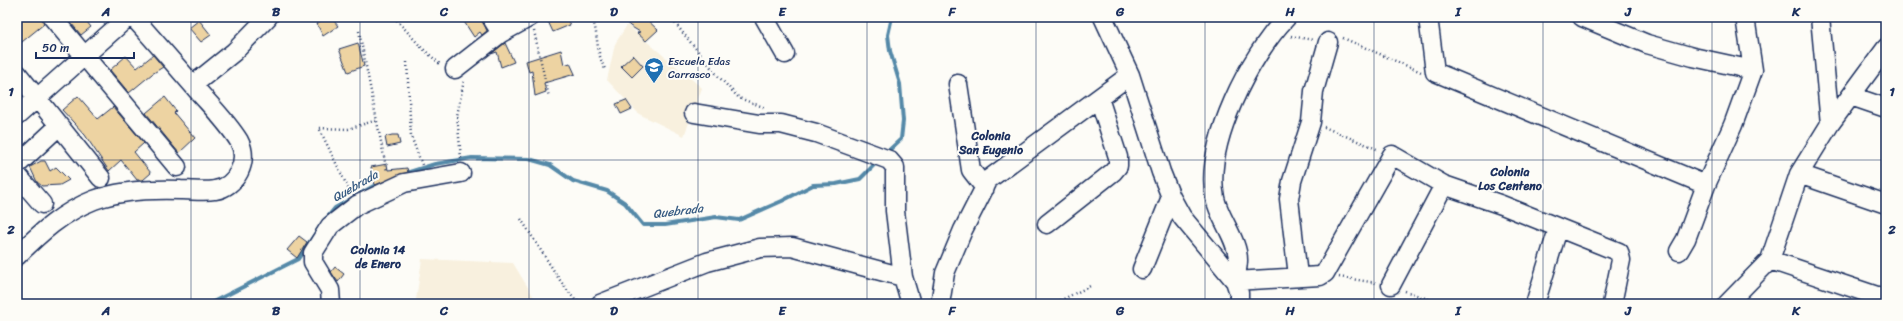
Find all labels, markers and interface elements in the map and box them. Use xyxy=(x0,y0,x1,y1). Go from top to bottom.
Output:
text: A xyxy=(101,0,110,23)
text: B xyxy=(272,0,281,23)
text: C xyxy=(439,0,449,23)
text: D xyxy=(610,0,618,23)
text: E xyxy=(778,0,787,23)
text: F xyxy=(947,0,956,23)
text: G xyxy=(1115,0,1125,23)
text: H xyxy=(1284,0,1295,23)
text: I xyxy=(1454,0,1462,23)
text: J xyxy=(1624,0,1632,23)
text: K xyxy=(1791,0,1801,23)
scale bar xyxy=(36,34,134,60)
text: 50 m xyxy=(42,37,69,59)
place label: Escuela Edas Carrasco xyxy=(668,52,731,84)
school or university icon: Escuela Edas Carrasco xyxy=(643,56,665,84)
text: 1 xyxy=(8,80,14,103)
text: 1 xyxy=(1889,80,1895,103)
district label: Colonia San Eugenio xyxy=(958,125,1024,161)
district label: Colonia Los Centeno xyxy=(1478,161,1543,197)
water label: Quebrada xyxy=(328,163,383,208)
water label: Quebrada xyxy=(652,197,705,225)
text: 2 xyxy=(6,218,15,241)
text: 2 xyxy=(1887,218,1896,241)
district label: Colonia 14 de Enero xyxy=(350,239,406,275)
text: A xyxy=(101,299,110,321)
text: B xyxy=(272,299,281,321)
text: C xyxy=(439,299,449,321)
text: D xyxy=(610,299,618,321)
text: E xyxy=(778,299,787,321)
text: F xyxy=(947,299,956,321)
text: G xyxy=(1115,299,1125,321)
text: H xyxy=(1284,299,1295,321)
text: I xyxy=(1454,299,1462,321)
text: J xyxy=(1624,299,1632,321)
text: K xyxy=(1791,299,1801,321)

